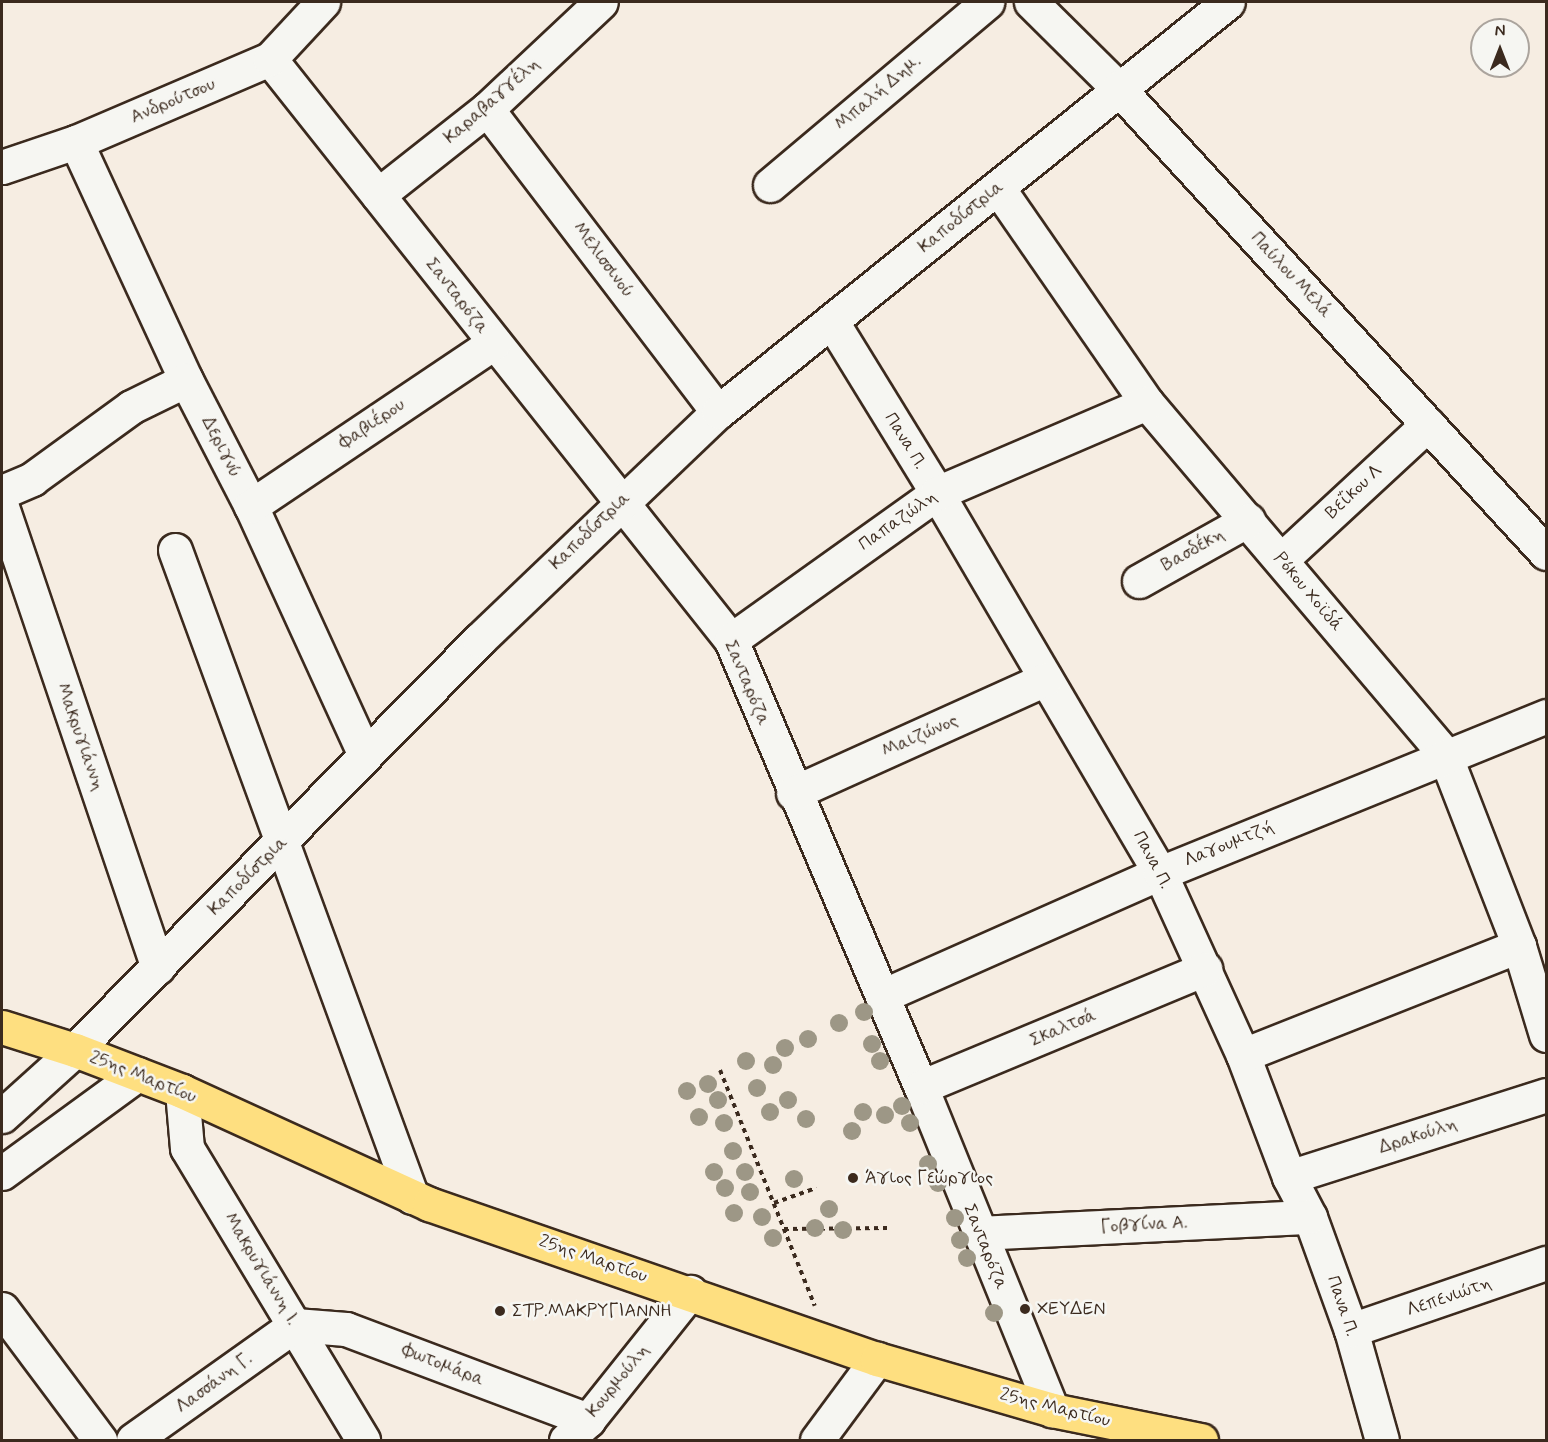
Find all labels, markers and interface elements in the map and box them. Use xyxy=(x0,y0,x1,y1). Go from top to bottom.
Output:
north arrow xyxy=(1470,18,1530,78)
text: N xyxy=(1495,21,1505,42)
street label: Μπαλή Δημ. xyxy=(831,51,925,135)
street label: Καραβαγγέλη xyxy=(440,53,544,149)
street label: Ανδρούτσου xyxy=(127,74,219,128)
street label: Καποδίστρια xyxy=(914,176,1008,258)
street label: Μελισσινού xyxy=(568,218,638,302)
street label: Παύλου Μελά xyxy=(1246,228,1336,322)
street label: Σανταρόζα xyxy=(421,254,493,338)
street label: Φαβιέρου xyxy=(335,394,409,454)
street label: Πανα Π. xyxy=(879,409,931,473)
street label: Δεριγνύ xyxy=(196,413,246,481)
street label: Βεΐκου Λ xyxy=(1321,460,1387,524)
street label: Παπαζώλη xyxy=(855,486,941,556)
street label: Καποδίστρια xyxy=(545,487,635,575)
street label: Βασδέκη xyxy=(1158,524,1228,576)
street label: Ρόκου Χοϊδά xyxy=(1269,548,1347,636)
street label: Σανταρόζα xyxy=(719,637,775,729)
street label: Μακρυγιάννη xyxy=(51,680,109,794)
street label: Μαιζώνος xyxy=(879,710,961,762)
street label: Λαγουμτζή xyxy=(1181,816,1277,872)
street label: Πανα Π. xyxy=(1128,827,1176,893)
street label: Καποδίστρια xyxy=(204,832,292,920)
street label: Σκαλτσά xyxy=(1027,1004,1099,1052)
street label: 25ης Μαρτίου xyxy=(87,1046,199,1108)
street label: Δρακούλη xyxy=(1376,1113,1460,1159)
place label: Άγιος Γεώργιος xyxy=(865,1167,993,1189)
marker: Άγιος Γεώργιος xyxy=(846,1171,860,1185)
street label: Σανταρόζα xyxy=(958,1201,1012,1293)
street label: Μακρυγιάννη Ι. xyxy=(219,1209,303,1329)
street label: Γοβγίνα Α. xyxy=(1100,1212,1188,1238)
street label: 25ης Μαρτίου xyxy=(536,1230,650,1288)
street label: Λεπενιώτη xyxy=(1404,1272,1494,1322)
street label: Πανα Π. xyxy=(1322,1273,1362,1339)
place label: ΧΕΥΔΕΝ xyxy=(1037,1298,1106,1320)
place label: ΣΤΡ.ΜΑΚΡΥΓΙΑΝΝΗ xyxy=(512,1300,672,1322)
marker: ΧΕΥΔΕΝ xyxy=(1018,1302,1032,1316)
marker: ΣΤΡ.ΜΑΚΡΥΓΙΑΝΝΗ xyxy=(493,1304,507,1318)
street label: Φωτομάρα xyxy=(399,1339,487,1391)
street label: Κουρμούλη xyxy=(582,1340,654,1422)
street label: Λασσάνη Γ. xyxy=(172,1348,256,1418)
street label: 25ης Μαρτίου xyxy=(998,1384,1112,1432)

